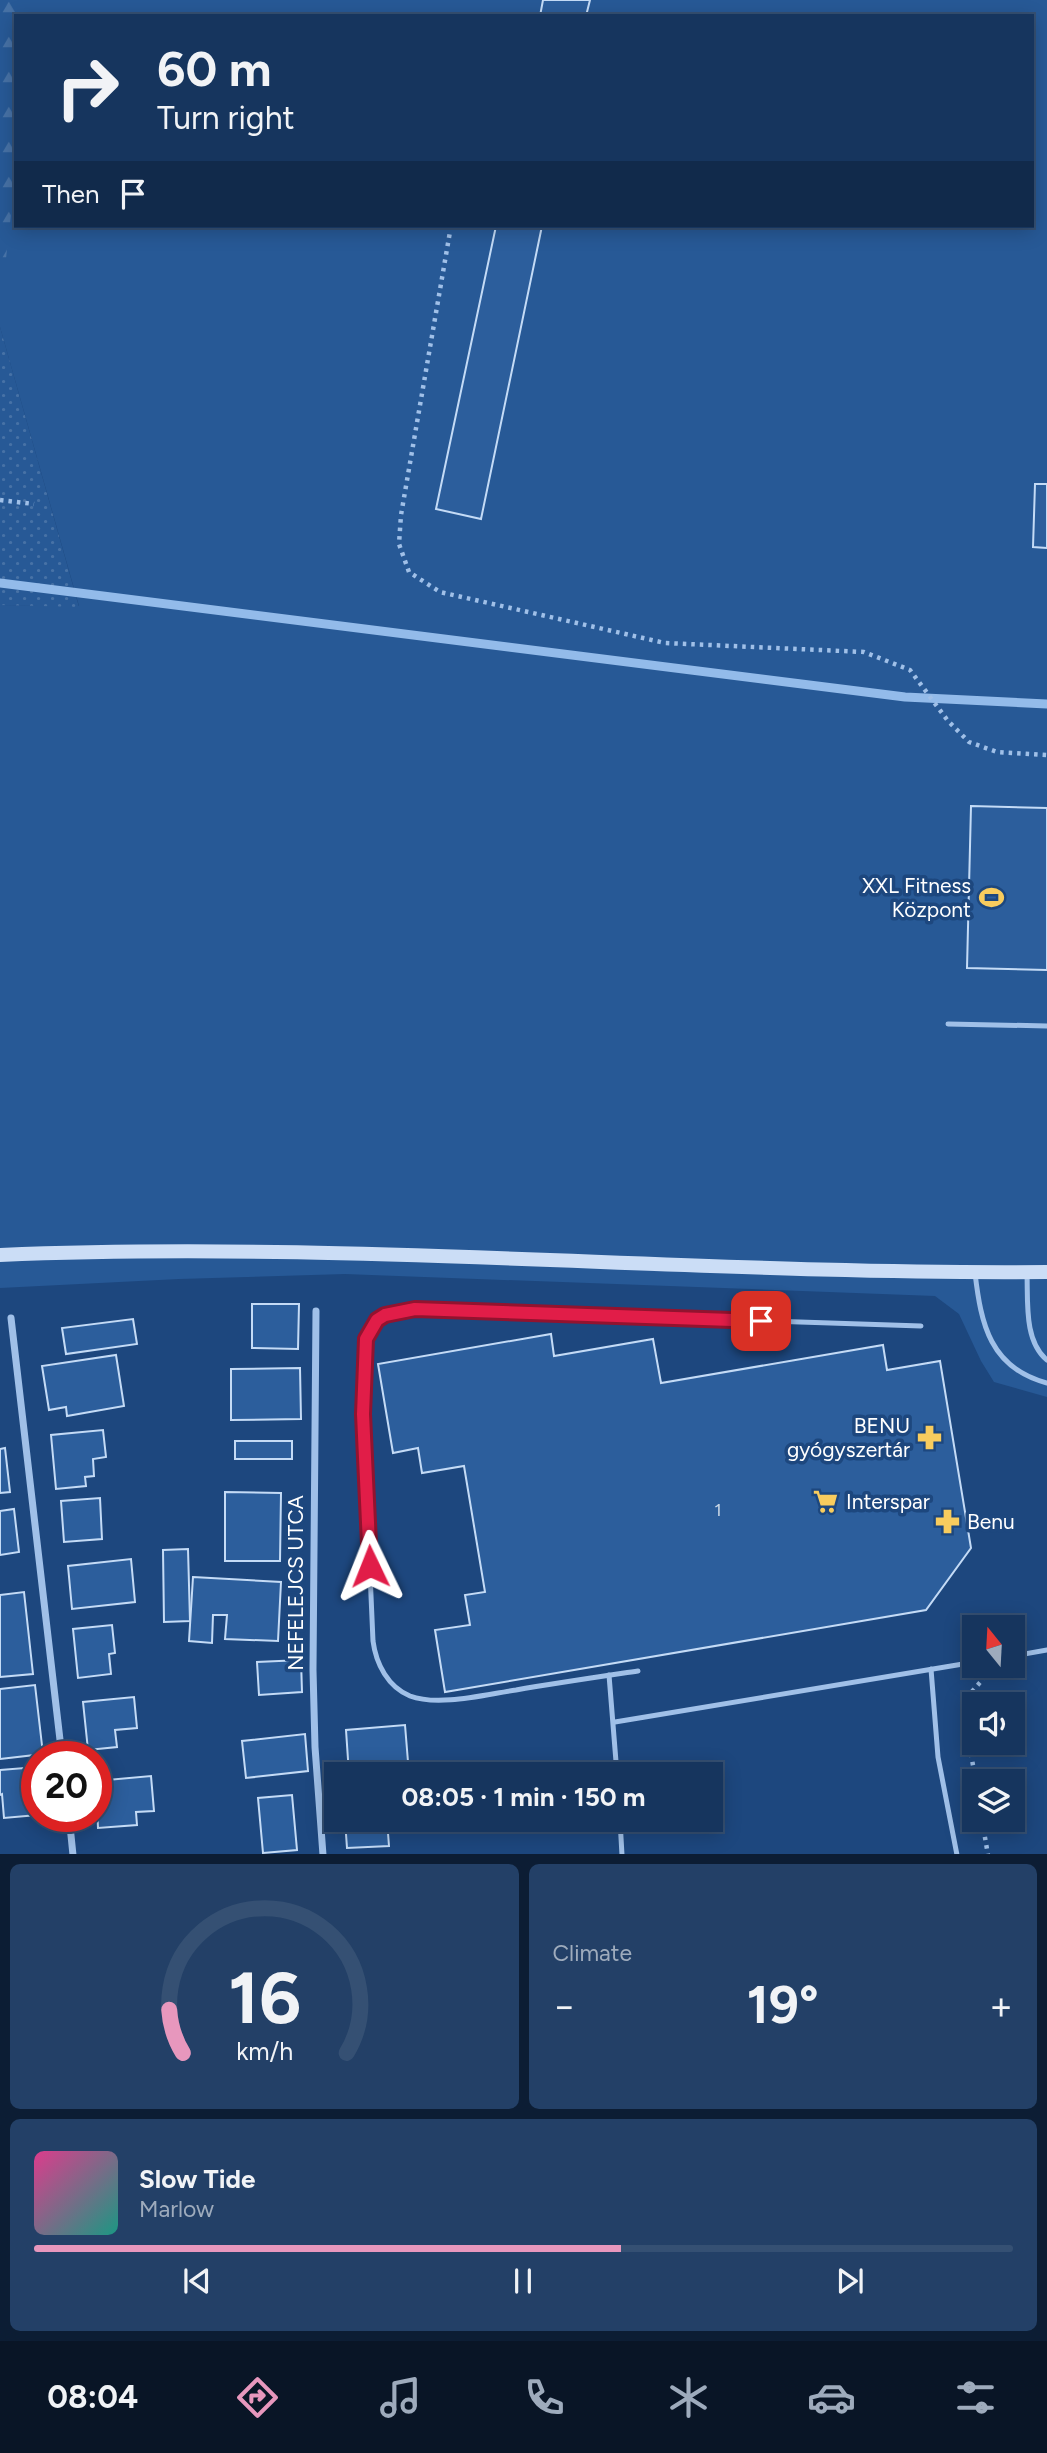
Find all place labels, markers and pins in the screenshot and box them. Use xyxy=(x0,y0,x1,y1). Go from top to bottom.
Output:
place label: XXL Fitness Központ xyxy=(862,873,971,922)
sports icon: XXL Fitness Központ xyxy=(977,884,1005,912)
pin xyxy=(731,1291,791,1351)
place label: BENU gyógyszertár xyxy=(787,1413,910,1462)
pharmacy icon: BENU gyógyszertár xyxy=(916,1424,944,1452)
supermarket icon: Interspar xyxy=(812,1488,840,1516)
place label: Interspar xyxy=(846,1489,930,1514)
pharmacy icon: Benu xyxy=(933,1508,961,1536)
place label: Benu xyxy=(967,1509,1015,1534)

